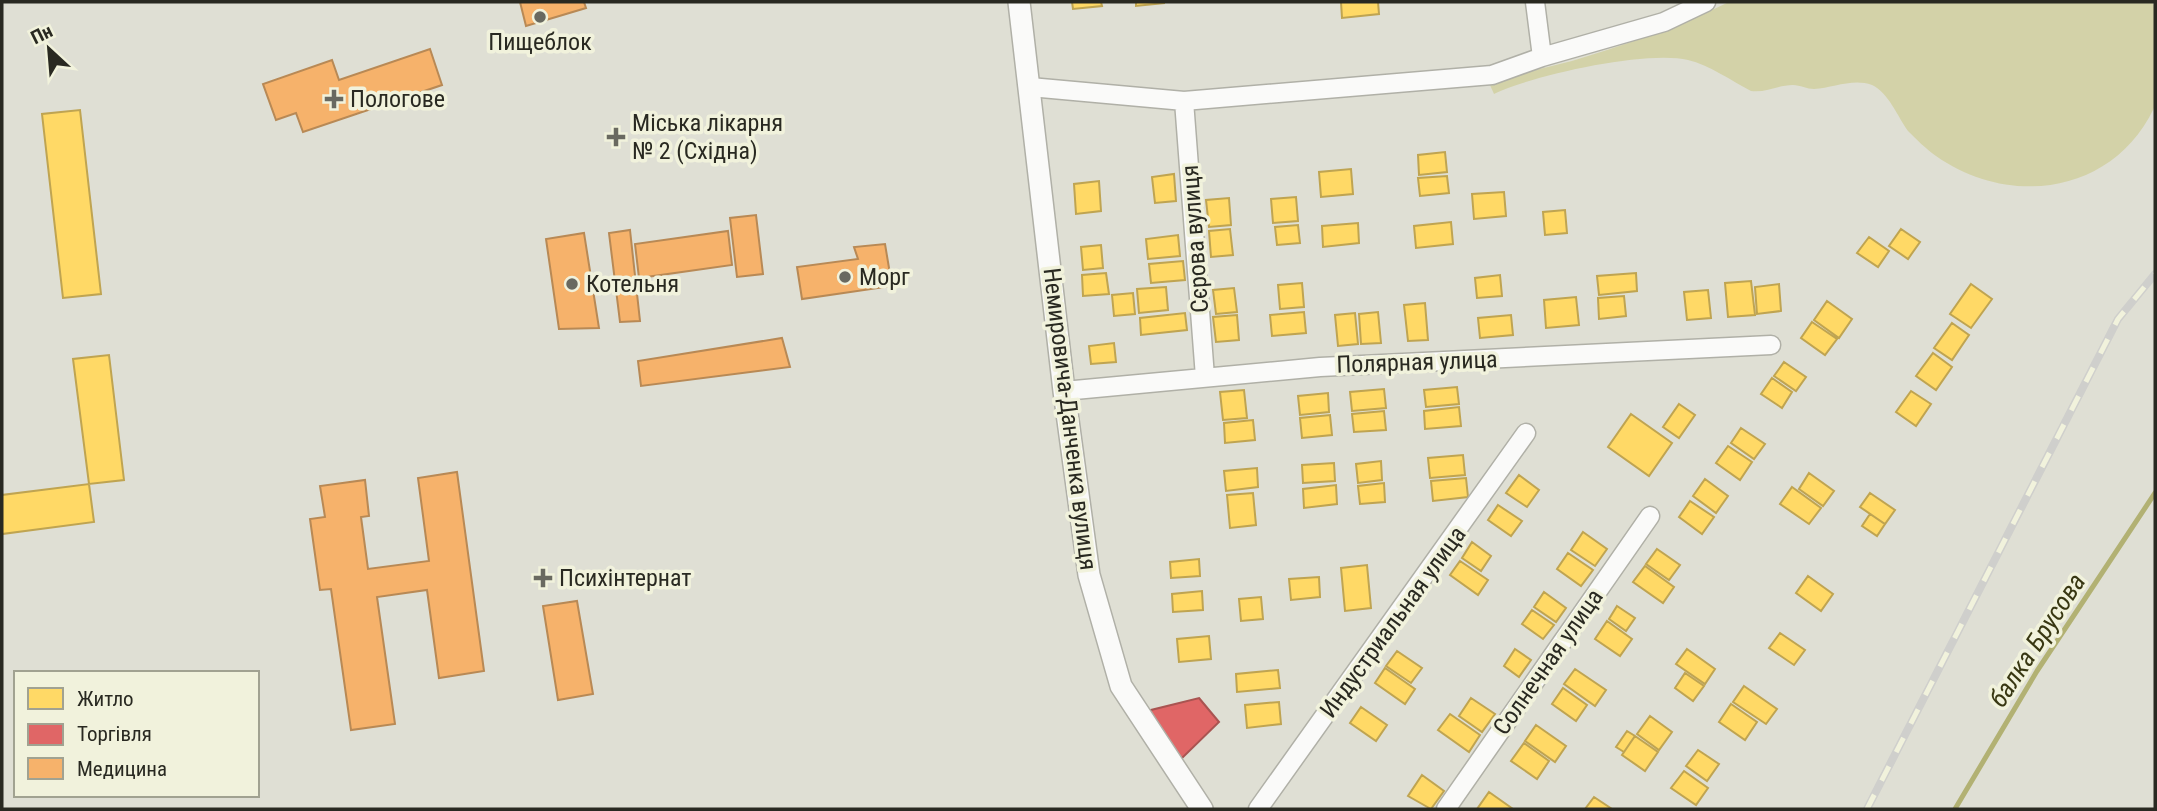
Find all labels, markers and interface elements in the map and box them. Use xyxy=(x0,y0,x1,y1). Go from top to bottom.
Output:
marker: Пищеблок xyxy=(532,9,548,25)
north arrow xyxy=(14,14,84,84)
text: Пн xyxy=(27,19,56,49)
place label: Пищеблок xyxy=(488,28,592,56)
place label: Пологове xyxy=(350,85,445,113)
marker: Пологове xyxy=(324,89,344,109)
place label: Міська лікарня № 2 (Східна) xyxy=(632,109,783,165)
marker: Міська лікарня № 2 (Східна) xyxy=(606,127,626,147)
street label: Сєрова вулиця xyxy=(1176,164,1214,314)
place label: Морг xyxy=(859,263,910,291)
street label: Немировича-Данченка вулиця xyxy=(1038,266,1102,572)
marker: Морг xyxy=(837,269,853,285)
place label: Котельня xyxy=(586,270,679,298)
marker: Котельня xyxy=(564,276,580,292)
street label: Полярная улица xyxy=(1336,345,1498,379)
street label: Индустриальная улица xyxy=(1314,521,1472,723)
place label: Психінтернат xyxy=(559,564,692,592)
marker: Психінтернат xyxy=(533,568,553,588)
water label: балка Брусова xyxy=(1983,568,2091,712)
street label: Солнечная улица xyxy=(1487,584,1609,740)
legend xyxy=(14,671,259,797)
text: Житло xyxy=(77,687,134,711)
text: Торгівля xyxy=(77,722,152,746)
text: Медицина xyxy=(77,757,167,781)

